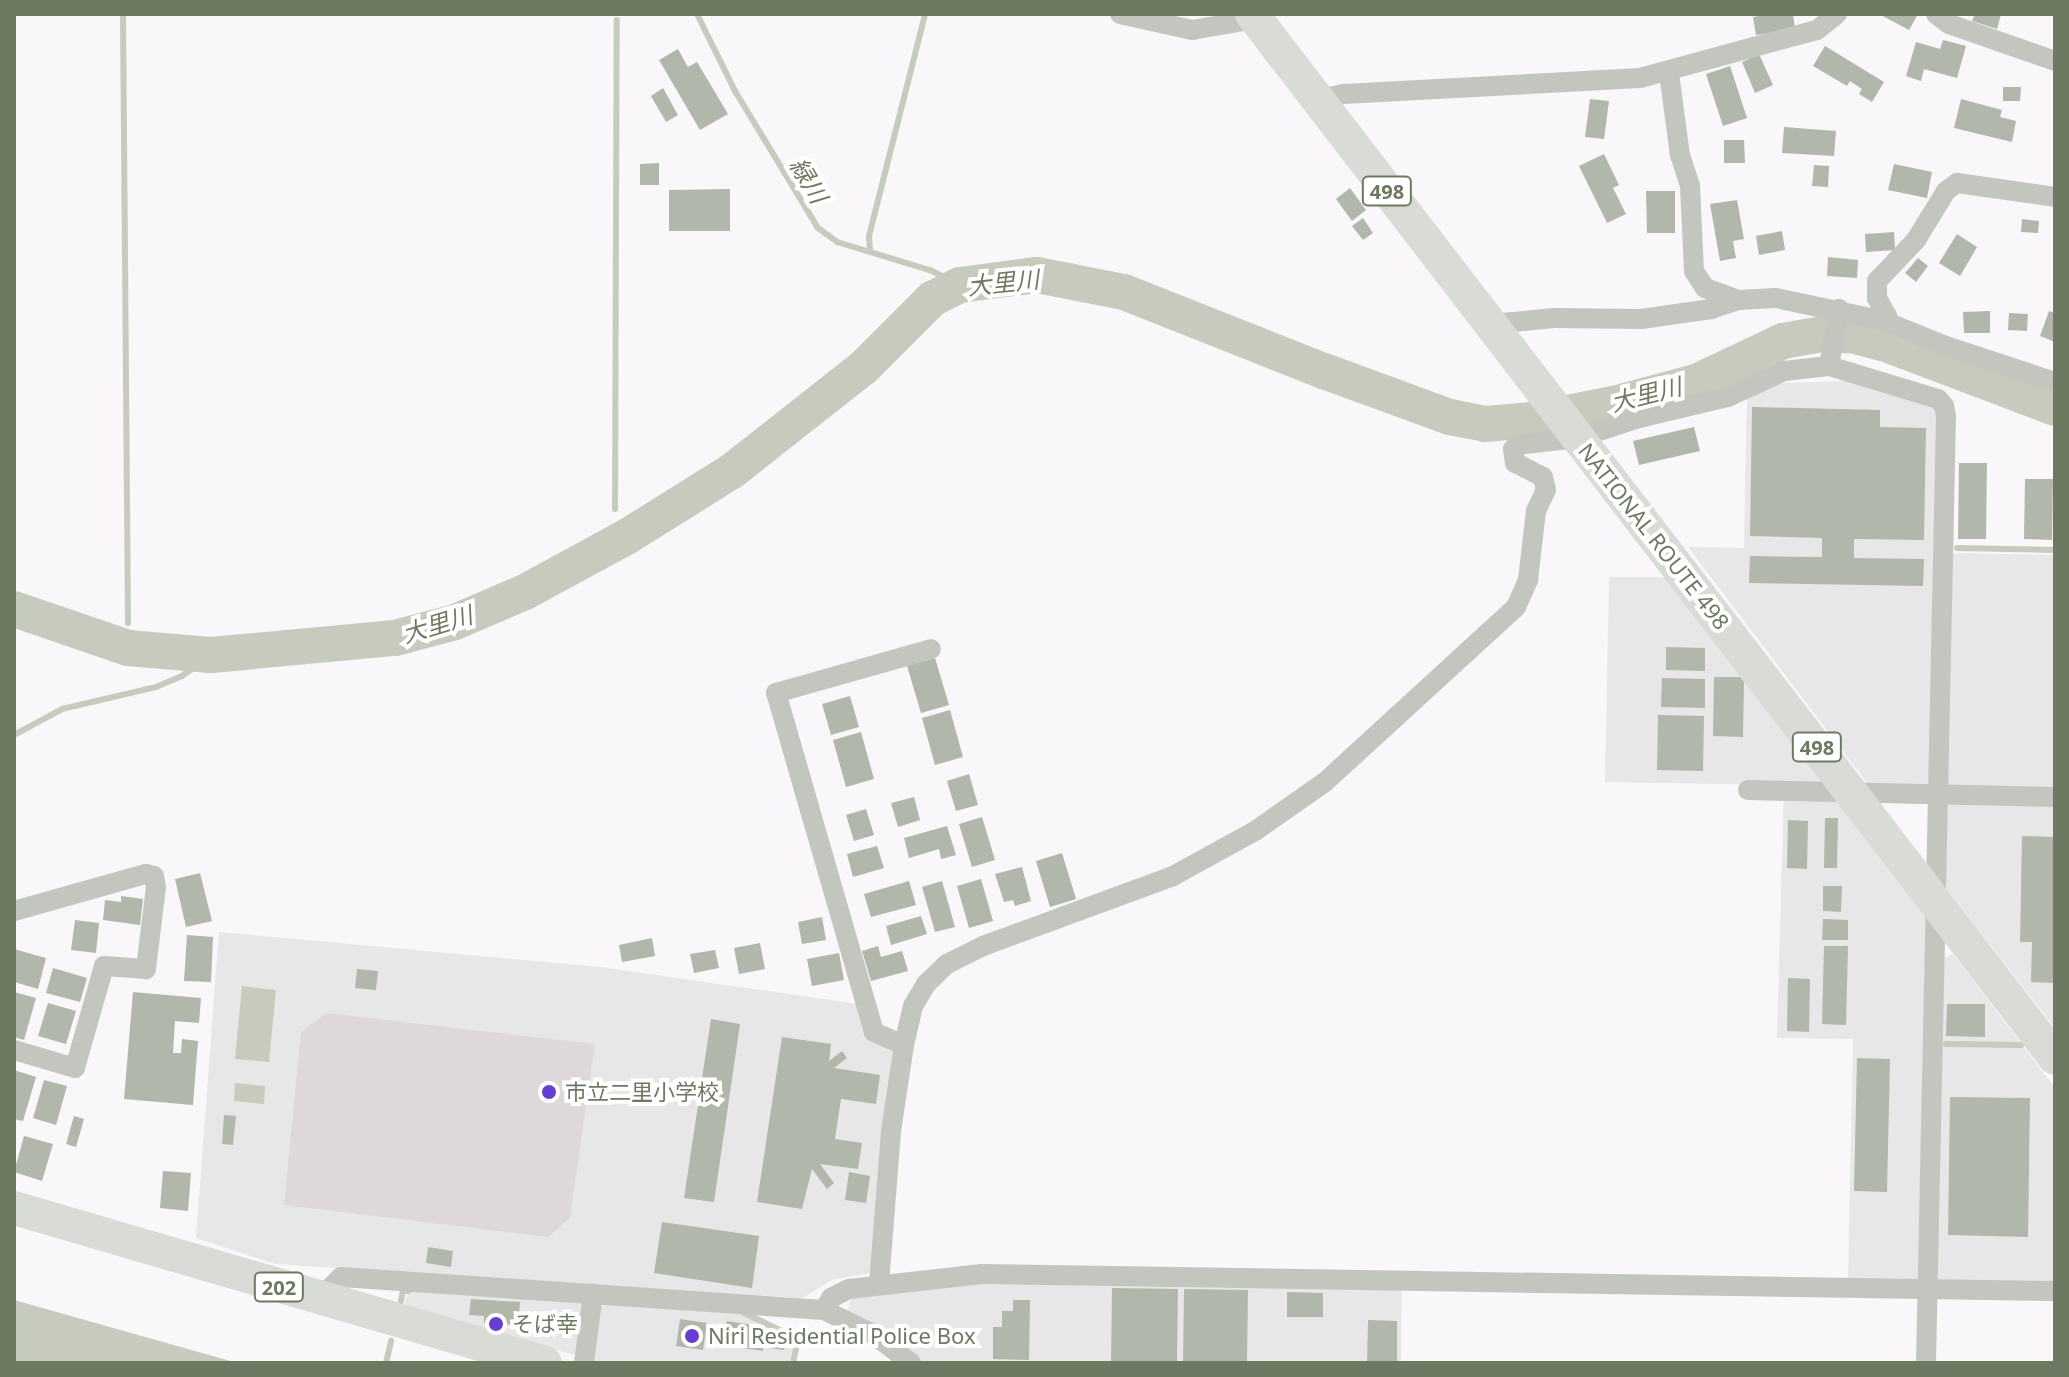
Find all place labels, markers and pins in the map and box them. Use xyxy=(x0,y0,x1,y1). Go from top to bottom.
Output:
place label: 市立二里小学校 xyxy=(565,1079,719,1105)
marker: 市立二里小学校 xyxy=(540,1083,558,1101)
place label: そば幸 xyxy=(512,1311,578,1337)
marker: そば幸 xyxy=(487,1315,505,1333)
place label: Niri Residential Police Box xyxy=(708,1323,976,1349)
marker: Niri Residential Police Box xyxy=(683,1327,701,1345)

